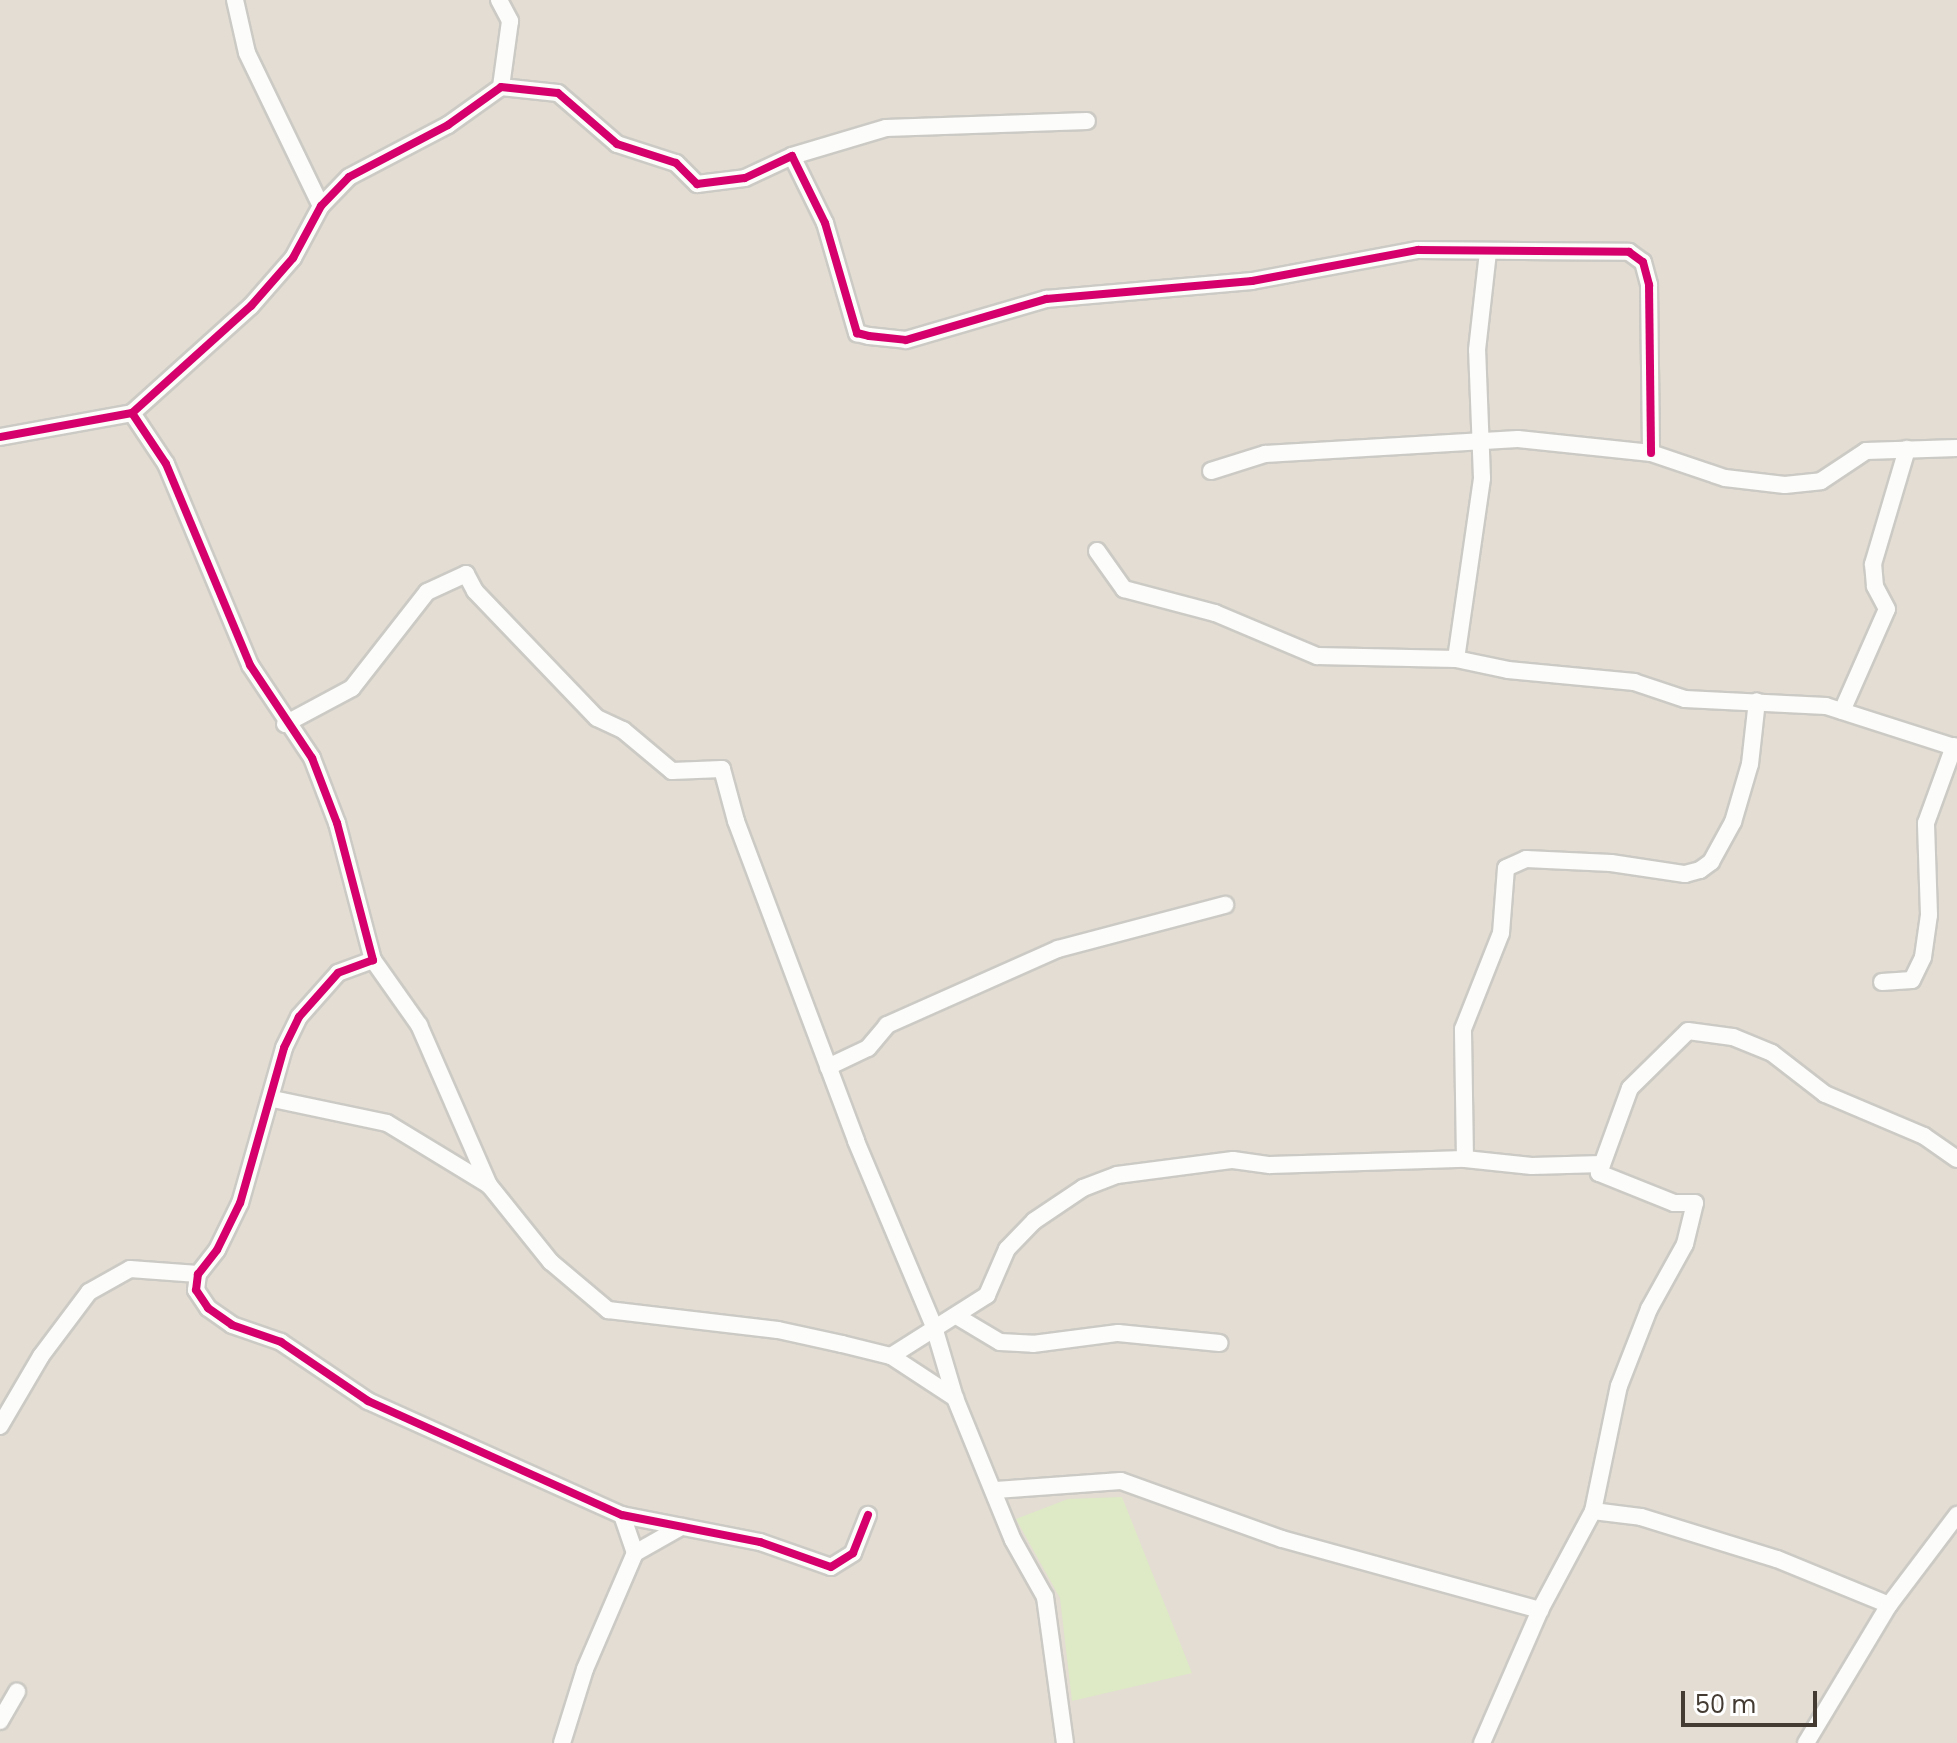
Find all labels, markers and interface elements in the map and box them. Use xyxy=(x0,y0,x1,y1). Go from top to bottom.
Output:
scale bar xyxy=(1685,1675,1821,1725)
text: 50 m xyxy=(1695,1688,1756,1721)

